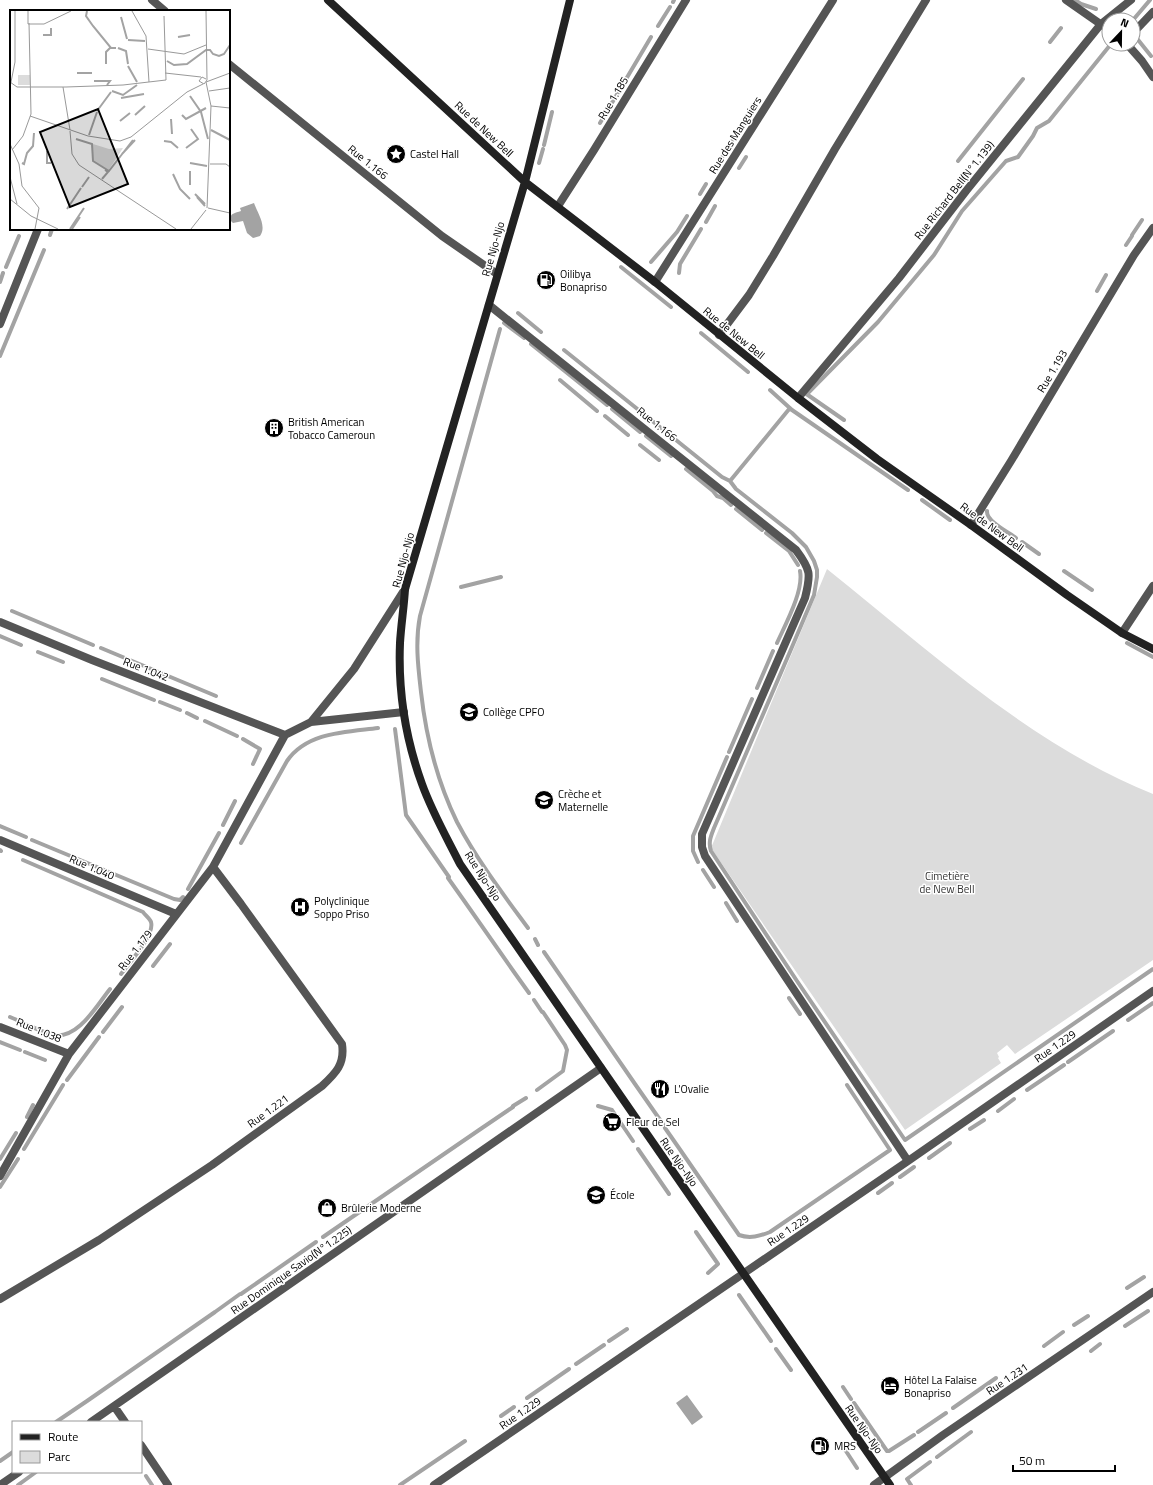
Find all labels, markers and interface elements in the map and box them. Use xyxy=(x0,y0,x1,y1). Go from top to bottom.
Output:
inset map xyxy=(10,10,230,230)
north arrow xyxy=(1101,12,1141,52)
text: N xyxy=(1118,14,1131,32)
street label: Rue 1.185 xyxy=(594,73,632,123)
street label: Rue des Manguiers xyxy=(705,93,765,177)
street label: Rue de New Bell xyxy=(451,97,517,161)
street label: Rue Richard Bell(N°1.139) xyxy=(910,137,998,243)
street label: Rue 1.166 xyxy=(344,141,392,183)
place icon: Castel Hall xyxy=(385,143,407,165)
place label: Castel Hall xyxy=(410,146,459,162)
street label: Rue Njo-Njo xyxy=(477,219,509,278)
place label: Oilibya Bonapriso xyxy=(560,266,607,295)
fuel station icon: Oilibya Bonapriso xyxy=(535,269,557,291)
street label: Rue de New Bell xyxy=(700,303,768,363)
street label: Rue 1.193 xyxy=(1033,346,1071,396)
street label: Rue 1.166 xyxy=(633,403,681,445)
place label: British American Tobacco Cameroun xyxy=(288,414,375,443)
building icon: British American Tobacco Cameroun xyxy=(263,417,285,439)
street label: Rue de New Bell xyxy=(957,498,1027,556)
street label: Rue Njo-Njo xyxy=(388,530,418,589)
street label: Rue 1.042 xyxy=(121,653,171,685)
school or university icon: Collège CPFO xyxy=(458,701,480,723)
place label: Collège CPFO xyxy=(483,704,544,720)
place label: Crèche et Maternelle xyxy=(558,786,609,815)
school or university icon: Crèche et Maternelle xyxy=(533,789,555,811)
street label: Rue Njo-Njo xyxy=(461,848,505,904)
street label: Rue 1.040 xyxy=(67,850,117,884)
park label: Cimetière de New Bell xyxy=(920,868,974,897)
place label: Polyclinique Soppo Priso xyxy=(314,893,370,922)
hospital icon: Polyclinique Soppo Priso xyxy=(289,896,311,918)
street label: Rue 1.179 xyxy=(114,926,156,974)
street label: Rue 1.038 xyxy=(14,1014,64,1046)
street label: Rue 1.229 xyxy=(1031,1026,1079,1066)
restaurant icon: L'Ovalie xyxy=(649,1078,671,1100)
place label: L'Ovalie xyxy=(674,1081,709,1097)
street label: Rue 1.221 xyxy=(244,1091,292,1131)
supermarket icon: Fleur de Sel xyxy=(601,1111,623,1133)
place label: Fleur de Sel xyxy=(626,1114,680,1130)
street label: Rue Njo-Njo xyxy=(656,1134,702,1190)
school or university icon: École xyxy=(585,1184,607,1206)
place label: École xyxy=(610,1187,635,1203)
shop icon: Brûlerie Moderne xyxy=(316,1197,338,1219)
place label: Brûlerie Moderne xyxy=(341,1200,422,1216)
street label: Rue 1.229 xyxy=(764,1210,812,1250)
street label: Rue Dominique Savio(N°1.225) xyxy=(227,1222,355,1318)
street label: Rue 1.231 xyxy=(983,1359,1031,1399)
place label: Hôtel La Falaise Bonapriso xyxy=(904,1372,977,1401)
hotel icon: Hôtel La Falaise Bonapriso xyxy=(879,1375,901,1397)
street label: Rue 1.229 xyxy=(496,1393,544,1433)
street label: Rue Njo-Njo xyxy=(841,1401,887,1457)
legend xyxy=(12,1421,142,1473)
text: Route xyxy=(48,1427,78,1446)
fuel station icon: MRS xyxy=(809,1435,831,1457)
place label: MRS xyxy=(834,1438,856,1454)
text: Parc xyxy=(48,1447,70,1466)
scale bar xyxy=(1013,1447,1115,1473)
text: 50 m xyxy=(1019,1451,1045,1470)

